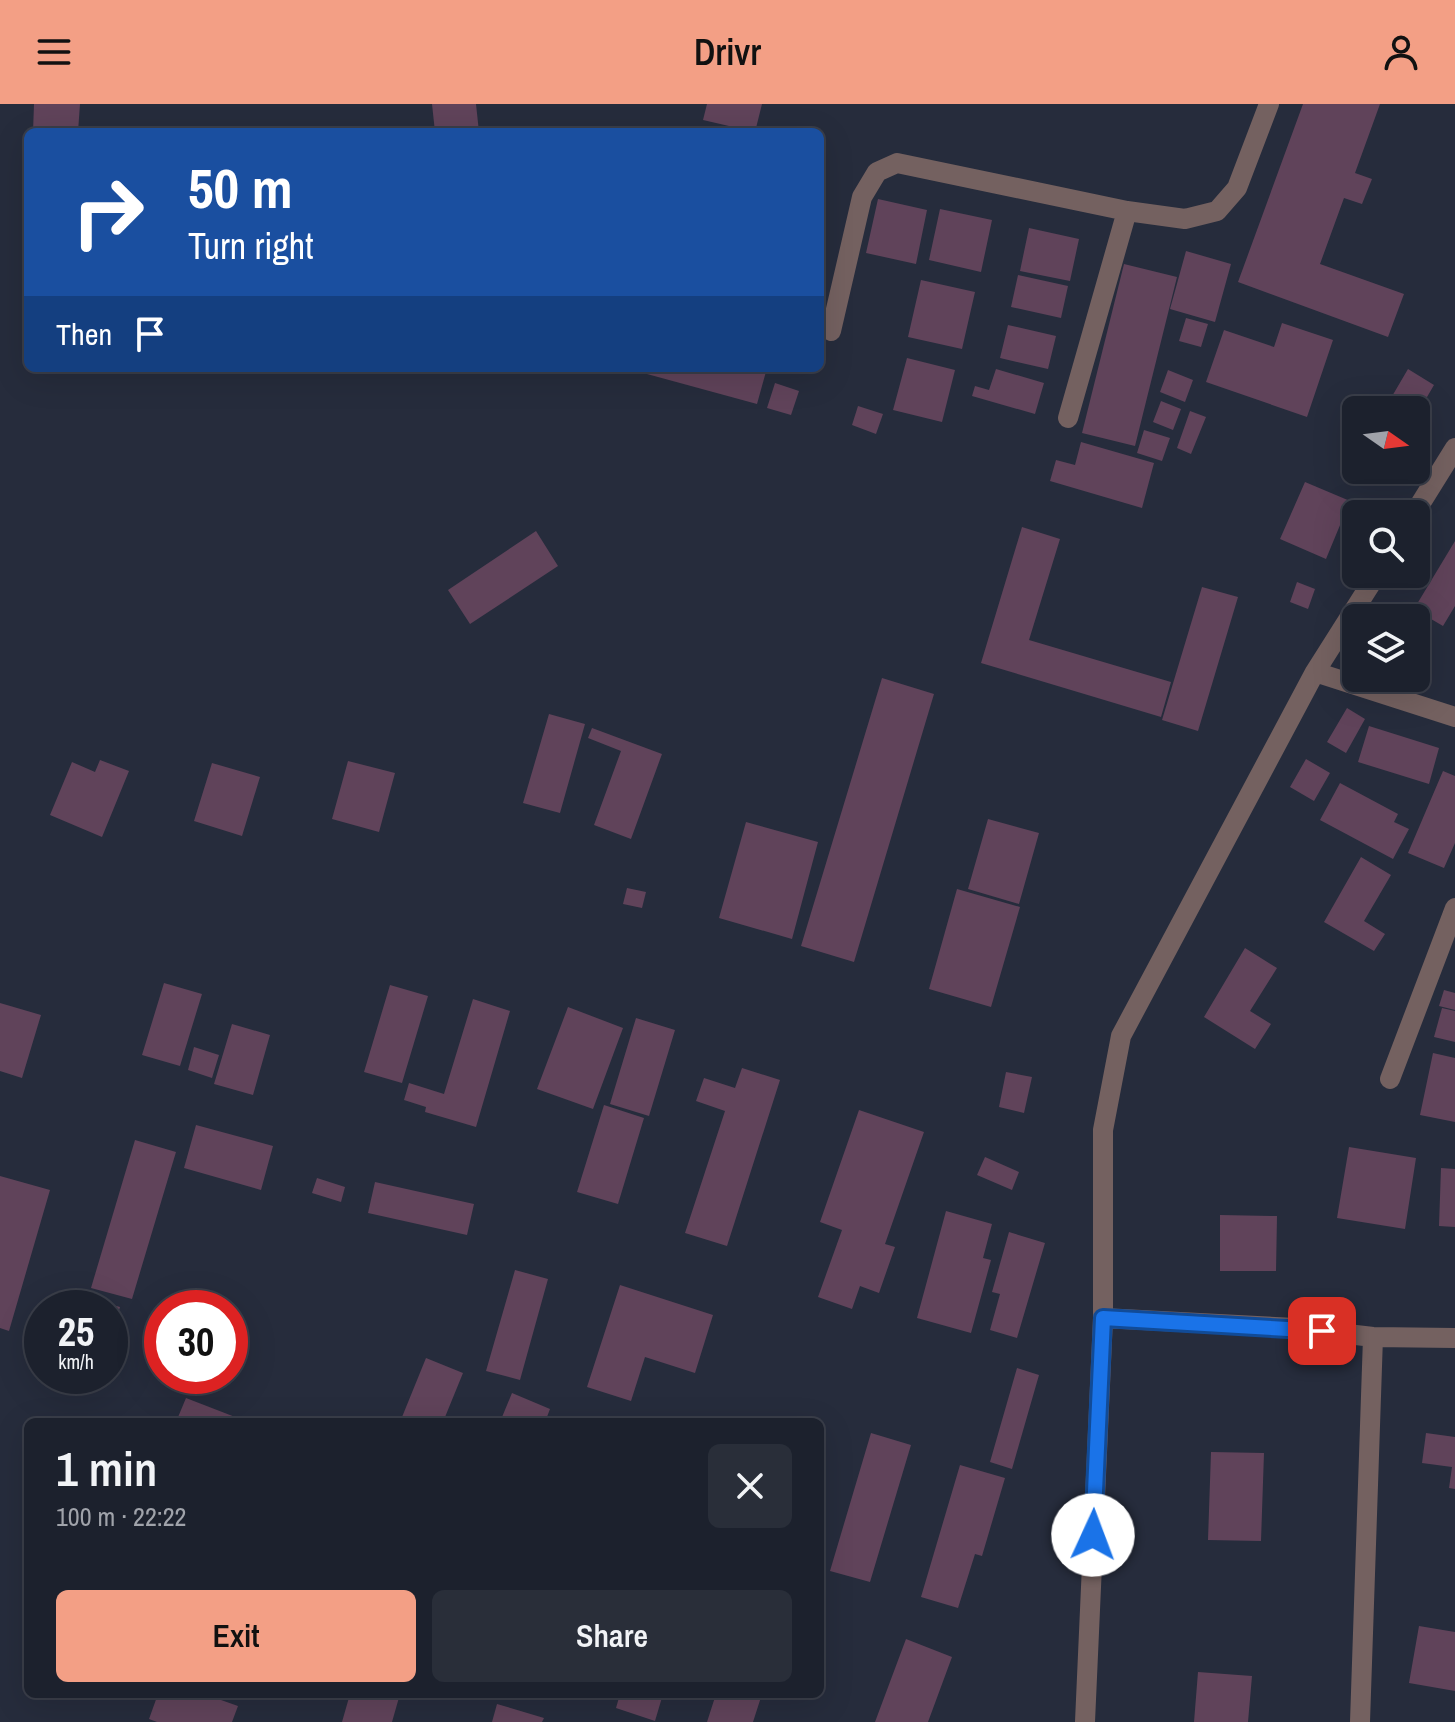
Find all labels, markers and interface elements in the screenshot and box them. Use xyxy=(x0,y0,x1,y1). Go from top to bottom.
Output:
text: Drivr xyxy=(694,28,761,76)
icon: menu xyxy=(32,30,76,74)
icon: person xyxy=(1379,30,1423,74)
text: 50 m xyxy=(188,150,293,225)
icon: right xyxy=(56,160,160,264)
text: Turn right xyxy=(188,222,313,270)
icon: arrive xyxy=(128,312,172,356)
text: Then xyxy=(56,314,112,354)
north arrow xyxy=(1342,396,1430,484)
map controls xyxy=(1342,396,1430,692)
button: search xyxy=(1342,500,1430,588)
button: layers xyxy=(1342,604,1430,692)
speed limit sign: 30 xyxy=(144,1290,248,1394)
pin xyxy=(1288,1297,1356,1365)
text: 25 xyxy=(58,1305,94,1358)
icon: arrive xyxy=(1300,1309,1344,1353)
text: km/h xyxy=(58,1348,94,1375)
text: 1 min xyxy=(56,1436,157,1501)
button: close xyxy=(708,1444,792,1528)
position arrow xyxy=(1051,1493,1135,1577)
text: 100 m · 22:22 xyxy=(56,1499,186,1534)
button: Exit xyxy=(56,1590,416,1682)
button: Share xyxy=(432,1590,792,1682)

